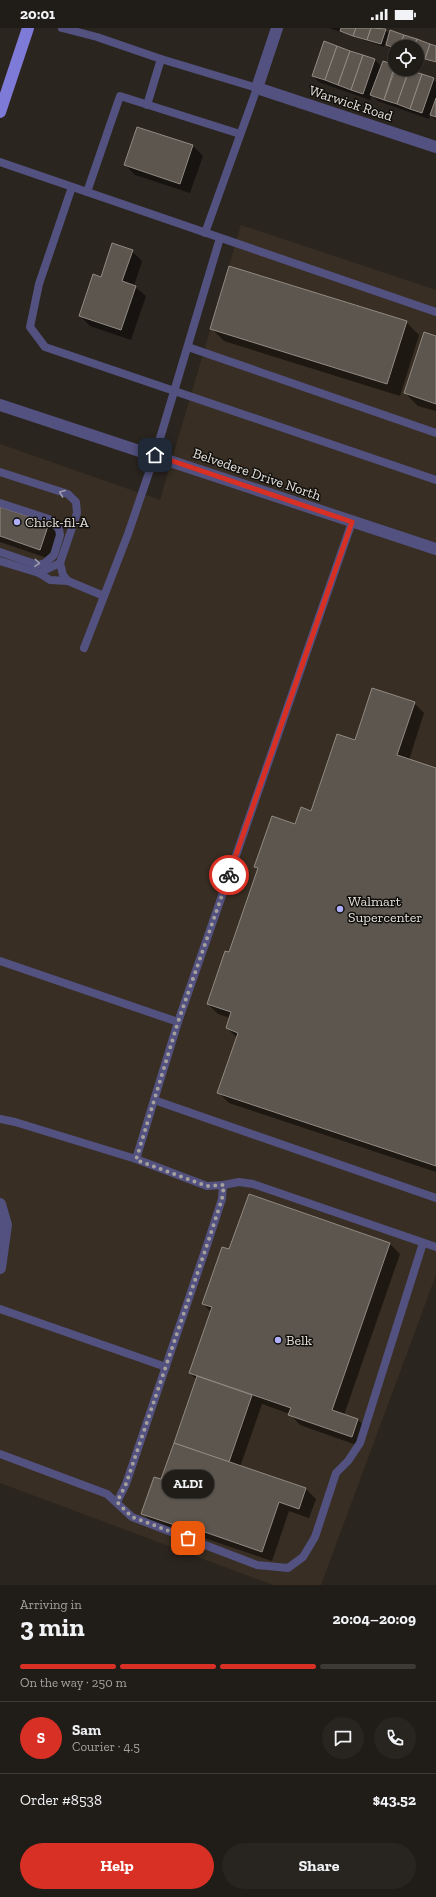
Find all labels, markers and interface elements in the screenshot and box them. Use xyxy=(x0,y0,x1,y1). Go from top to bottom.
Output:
text: 20:01 xyxy=(20,5,55,23)
map controls xyxy=(388,40,424,76)
button: locate xyxy=(388,40,424,76)
street label: Warwick Road xyxy=(307,82,395,125)
pin xyxy=(138,438,172,472)
icon: home xyxy=(144,444,166,466)
street label: Belvedere Drive North xyxy=(191,445,323,504)
one-way arrow xyxy=(59,489,66,497)
place label: Chick-fil-A xyxy=(25,514,90,531)
marker: Chick-fil-A xyxy=(12,517,22,527)
one-way arrow xyxy=(34,558,40,567)
courier xyxy=(209,855,249,895)
icon: bike xyxy=(218,864,240,886)
place label: Walmart Supercenter xyxy=(348,893,422,926)
marker: Walmart Supercenter xyxy=(335,904,345,914)
place label: Belk xyxy=(286,1332,313,1349)
marker: Belk xyxy=(273,1335,283,1345)
callout: ALDI xyxy=(162,1470,214,1498)
text: ALDI xyxy=(173,1476,203,1491)
pin xyxy=(171,1521,205,1555)
icon: bag xyxy=(177,1527,199,1549)
text: Arriving in xyxy=(20,1597,82,1612)
text: 20:04–20:09 xyxy=(332,1610,416,1628)
text: 3 min xyxy=(20,1611,85,1643)
text: On the way · 250 m xyxy=(20,1675,127,1690)
button: chat xyxy=(322,1717,364,1759)
button: phone xyxy=(374,1717,416,1759)
text: Sam xyxy=(72,1721,101,1739)
text: S xyxy=(37,1729,45,1747)
text: Courier · 4.5 xyxy=(72,1739,140,1754)
text: Order #8538 xyxy=(20,1791,102,1809)
text: $43.52 xyxy=(373,1791,416,1809)
button: Help xyxy=(20,1843,214,1889)
button: Share xyxy=(222,1843,416,1889)

